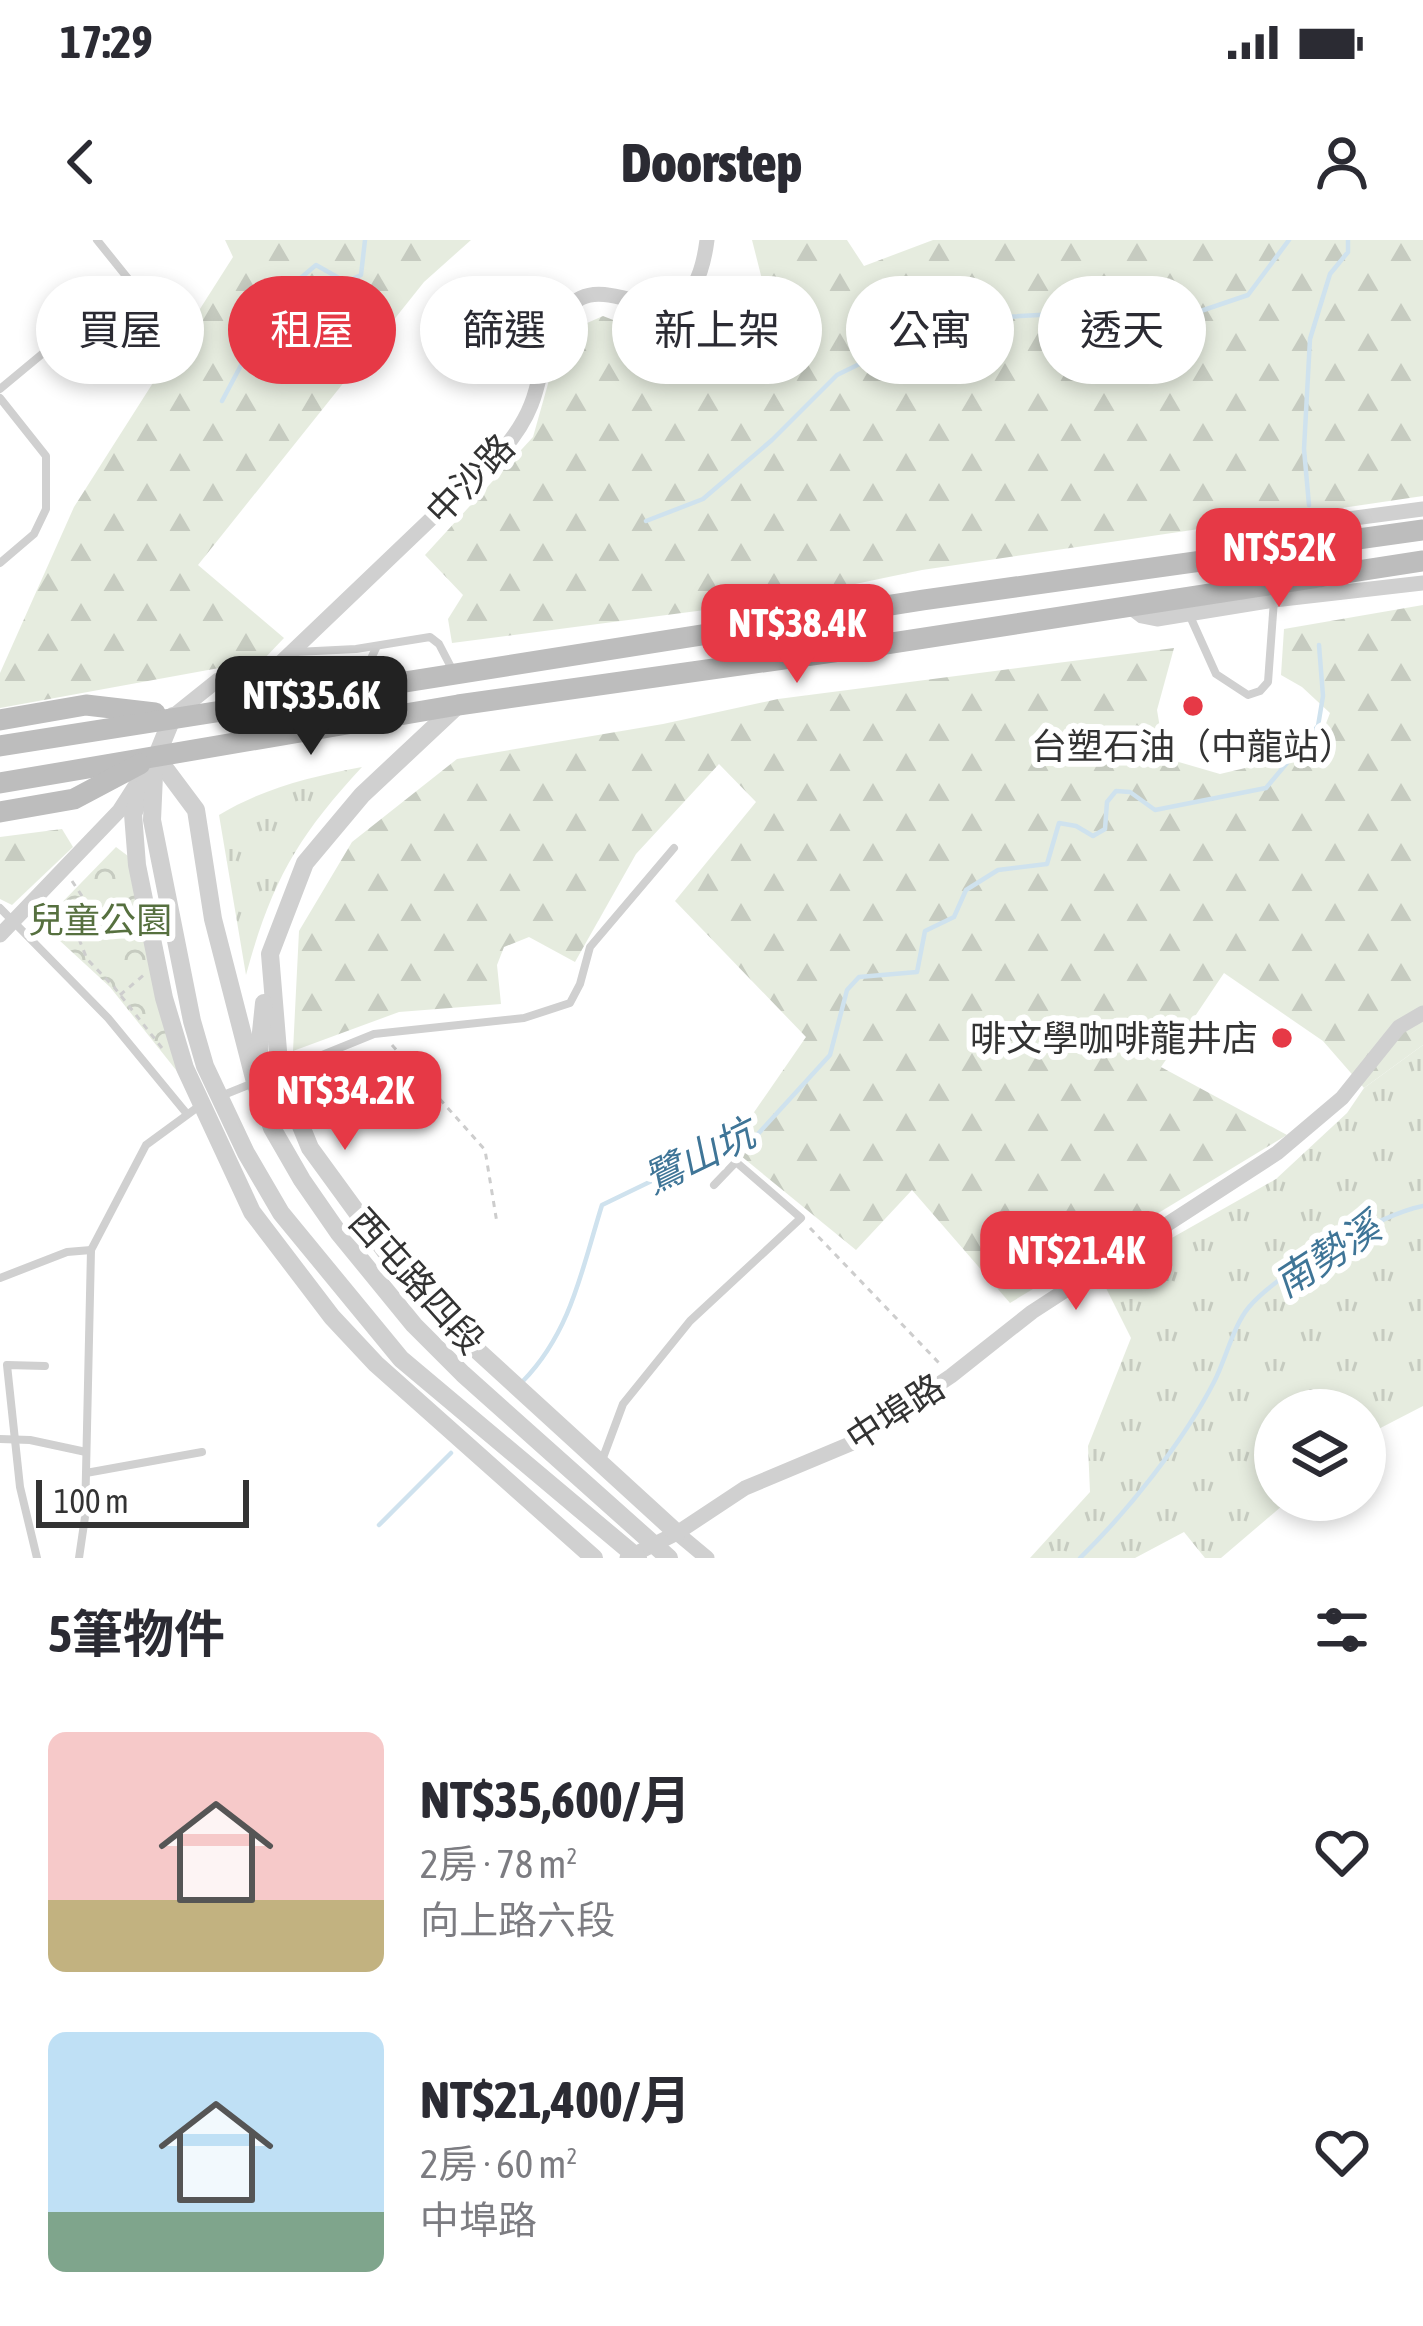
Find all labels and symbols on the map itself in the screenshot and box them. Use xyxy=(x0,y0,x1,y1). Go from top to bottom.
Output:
street label: 中沙路 xyxy=(417,426,523,532)
pin: NT$52K xyxy=(1181,508,1377,610)
pin: NT$38.4K xyxy=(673,584,921,686)
pin: NT$35.6K xyxy=(187,656,435,758)
marker: 台塑石油（中龍站） xyxy=(1180,693,1206,719)
place label: 台塑石油（中龍站） xyxy=(1031,725,1355,767)
park label: 兒童公園 xyxy=(28,899,172,941)
place label: 啡文學咖啡龍井店 xyxy=(970,1017,1258,1059)
marker: 啡文學咖啡龍井店 xyxy=(1269,1025,1295,1051)
pin: NT$34.2K xyxy=(221,1051,469,1153)
water label: 鷺山坑 xyxy=(637,1108,766,1201)
street label: 西屯路四段 xyxy=(341,1200,493,1362)
water label: 南勢溪 xyxy=(1266,1202,1392,1305)
pin: NT$21.4K xyxy=(952,1211,1200,1313)
street label: 中埠路 xyxy=(838,1365,952,1459)
scale bar xyxy=(36,1474,249,1527)

